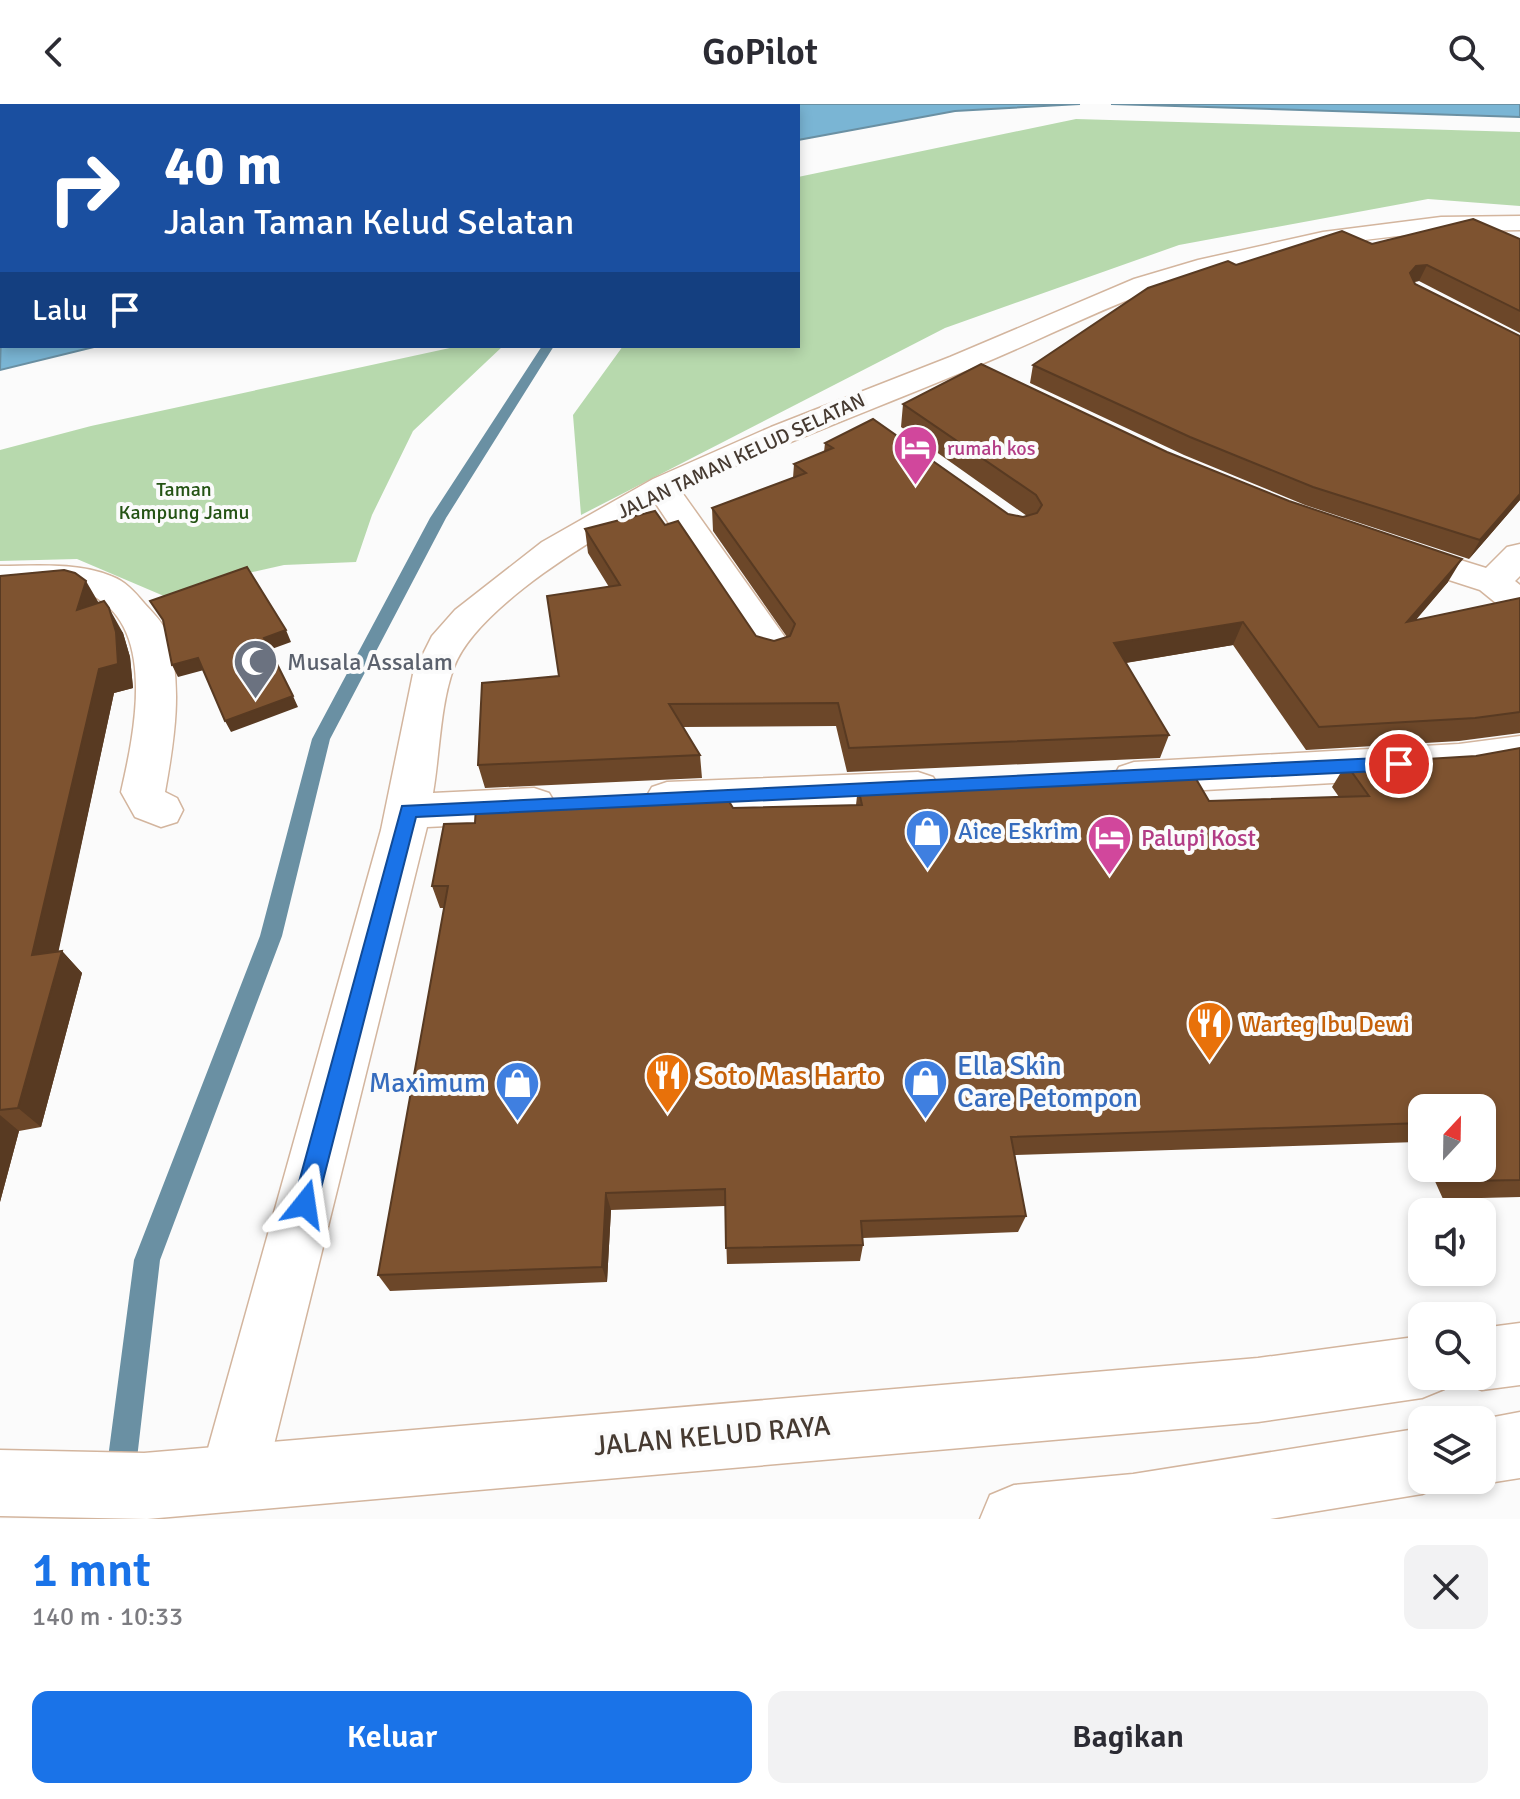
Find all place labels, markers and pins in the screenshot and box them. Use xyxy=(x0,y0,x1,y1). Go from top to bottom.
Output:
hotel icon: rumah kos xyxy=(892,424,940,487)
place label: rumah kos xyxy=(947,436,1036,461)
mosque icon: Musala Assalam xyxy=(232,638,280,701)
place label: Musala Assalam xyxy=(287,647,453,677)
pin xyxy=(1365,730,1433,798)
shop icon: Aice Eskrim xyxy=(903,807,951,870)
hotel icon: Palupi Kost xyxy=(1086,814,1134,877)
place label: Aice Eskrim xyxy=(958,816,1079,846)
place label: Palupi Kost xyxy=(1141,823,1256,853)
restaurant icon: Warteg Ibu Dewi xyxy=(1186,1000,1234,1063)
place label: Warteg Ibu Dewi xyxy=(1241,1009,1410,1039)
place label: Ella Skin Care Petompon xyxy=(957,1049,1138,1115)
restaurant icon: Soto Mas Harto xyxy=(643,1052,691,1115)
shop icon: Ella Skin Care Petompon xyxy=(902,1058,950,1121)
shop icon: Maximum xyxy=(493,1059,541,1122)
place label: Soto Mas Harto xyxy=(698,1059,881,1093)
place label: Maximum xyxy=(369,1066,486,1100)

